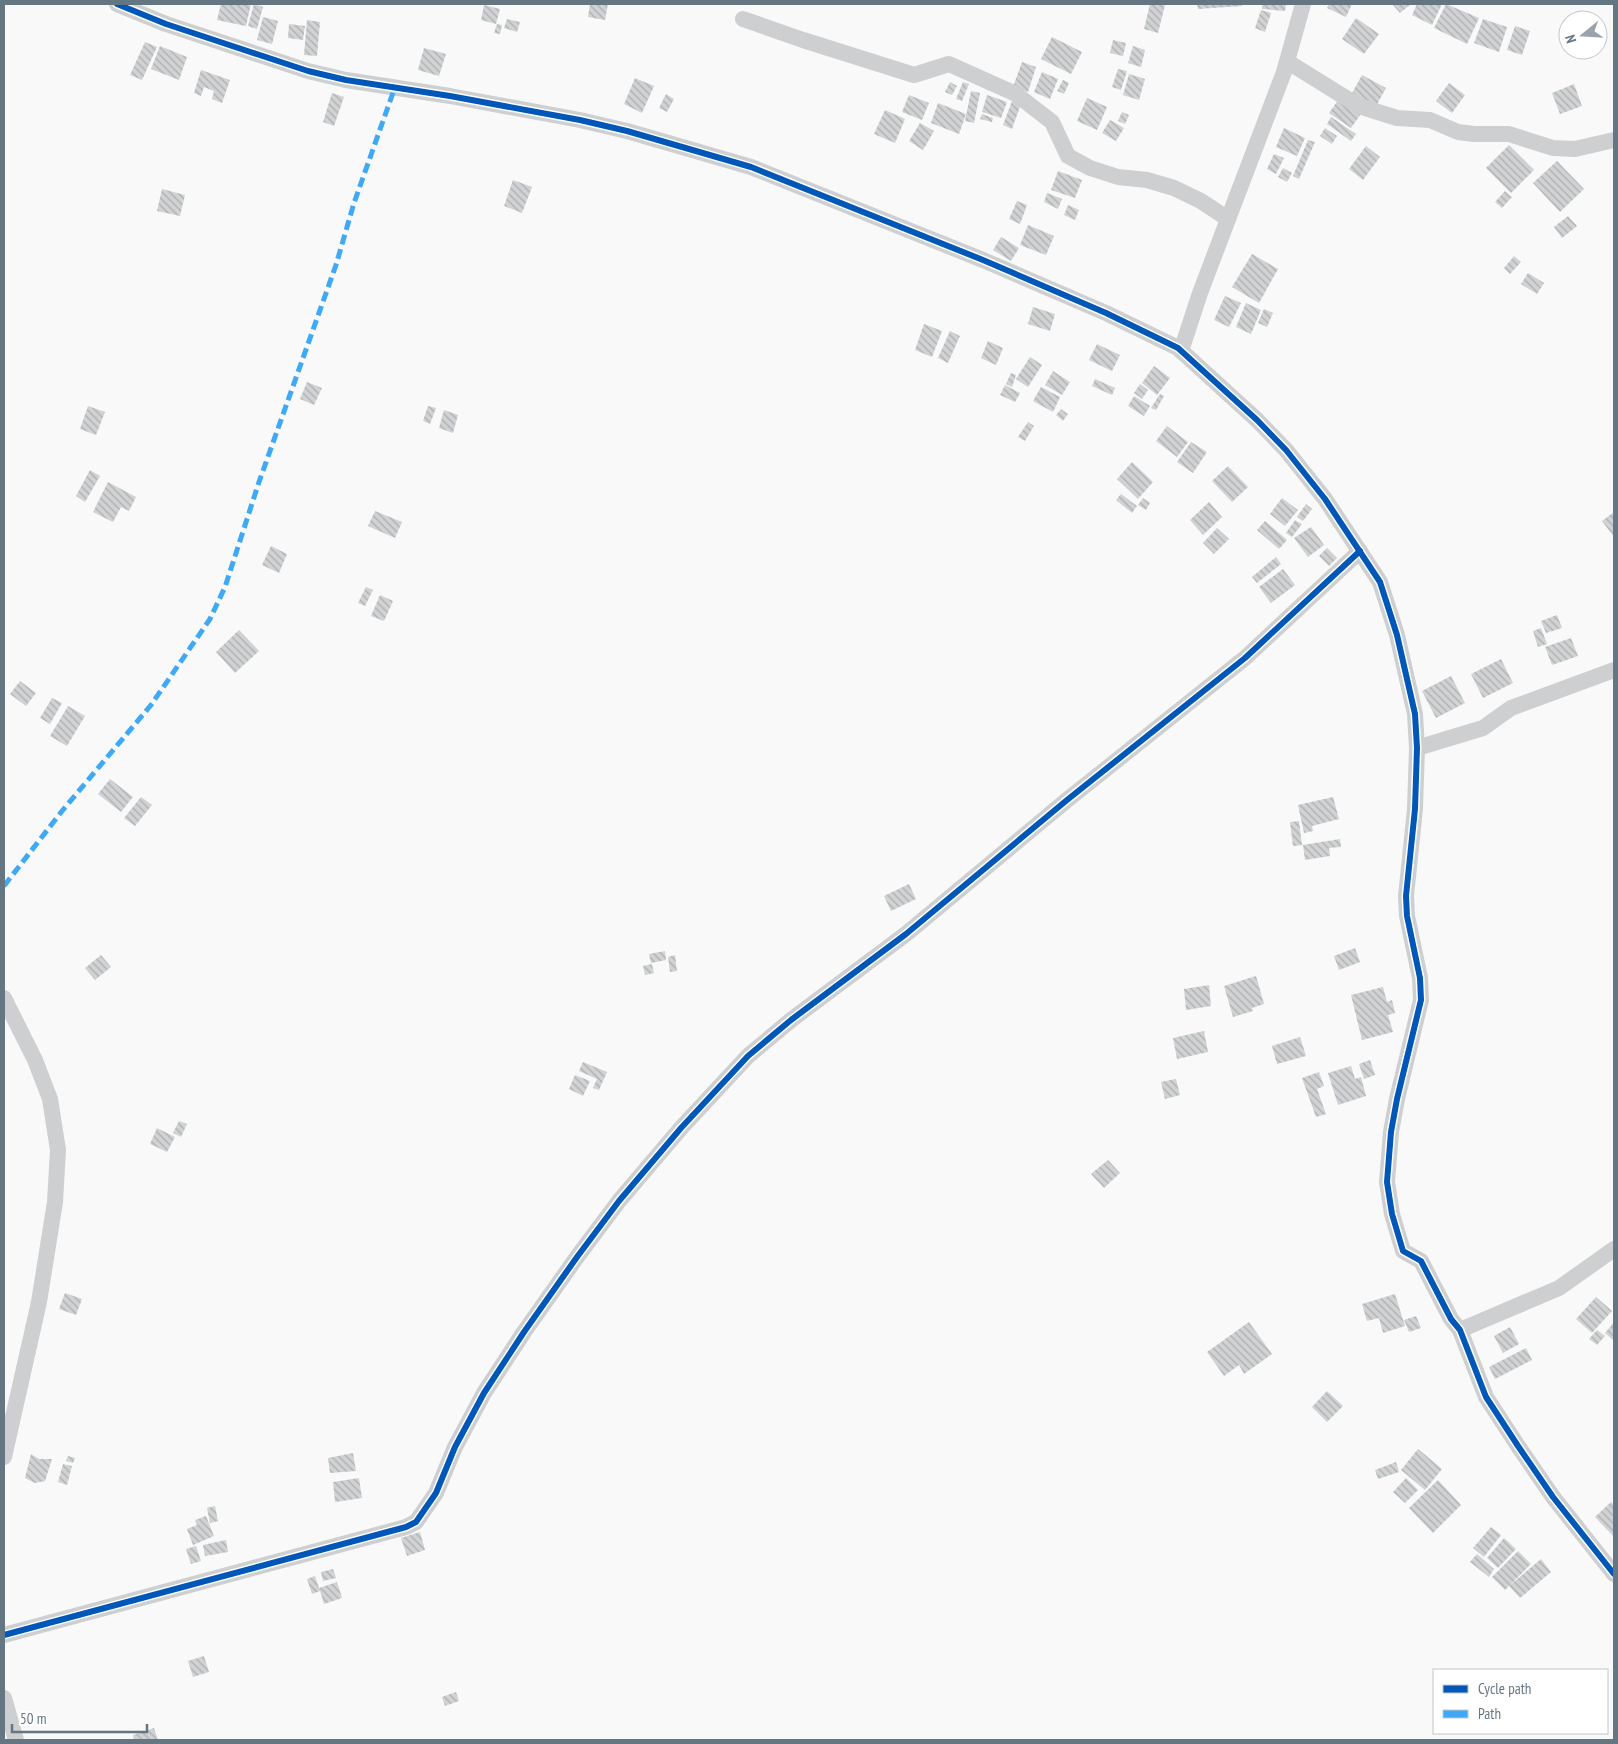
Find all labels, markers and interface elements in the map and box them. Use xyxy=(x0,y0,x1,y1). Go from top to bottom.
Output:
north arrow xyxy=(1558,10,1608,60)
text: N xyxy=(1561,33,1580,45)
legend xyxy=(1433,1669,1608,1734)
text: Cycle path xyxy=(1478,1679,1531,1698)
scale bar xyxy=(12,1702,148,1734)
text: Path xyxy=(1478,1704,1501,1723)
text: 50 m xyxy=(20,1709,46,1728)

